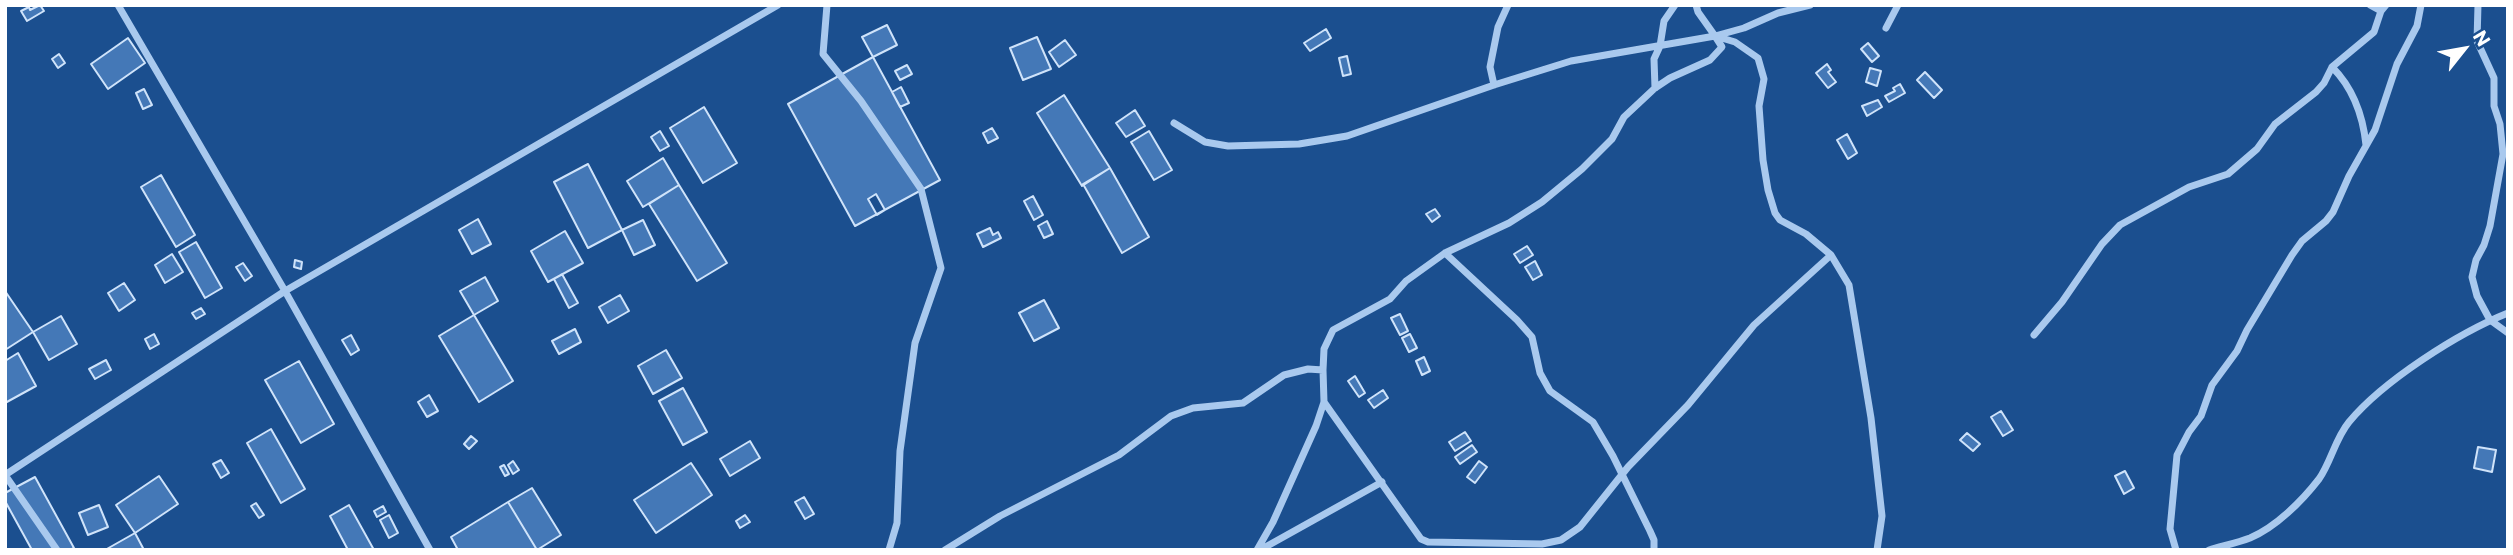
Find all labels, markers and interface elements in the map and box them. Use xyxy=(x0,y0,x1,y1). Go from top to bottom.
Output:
north arrow xyxy=(2429,14,2499,84)
text: N xyxy=(2469,26,2496,50)

